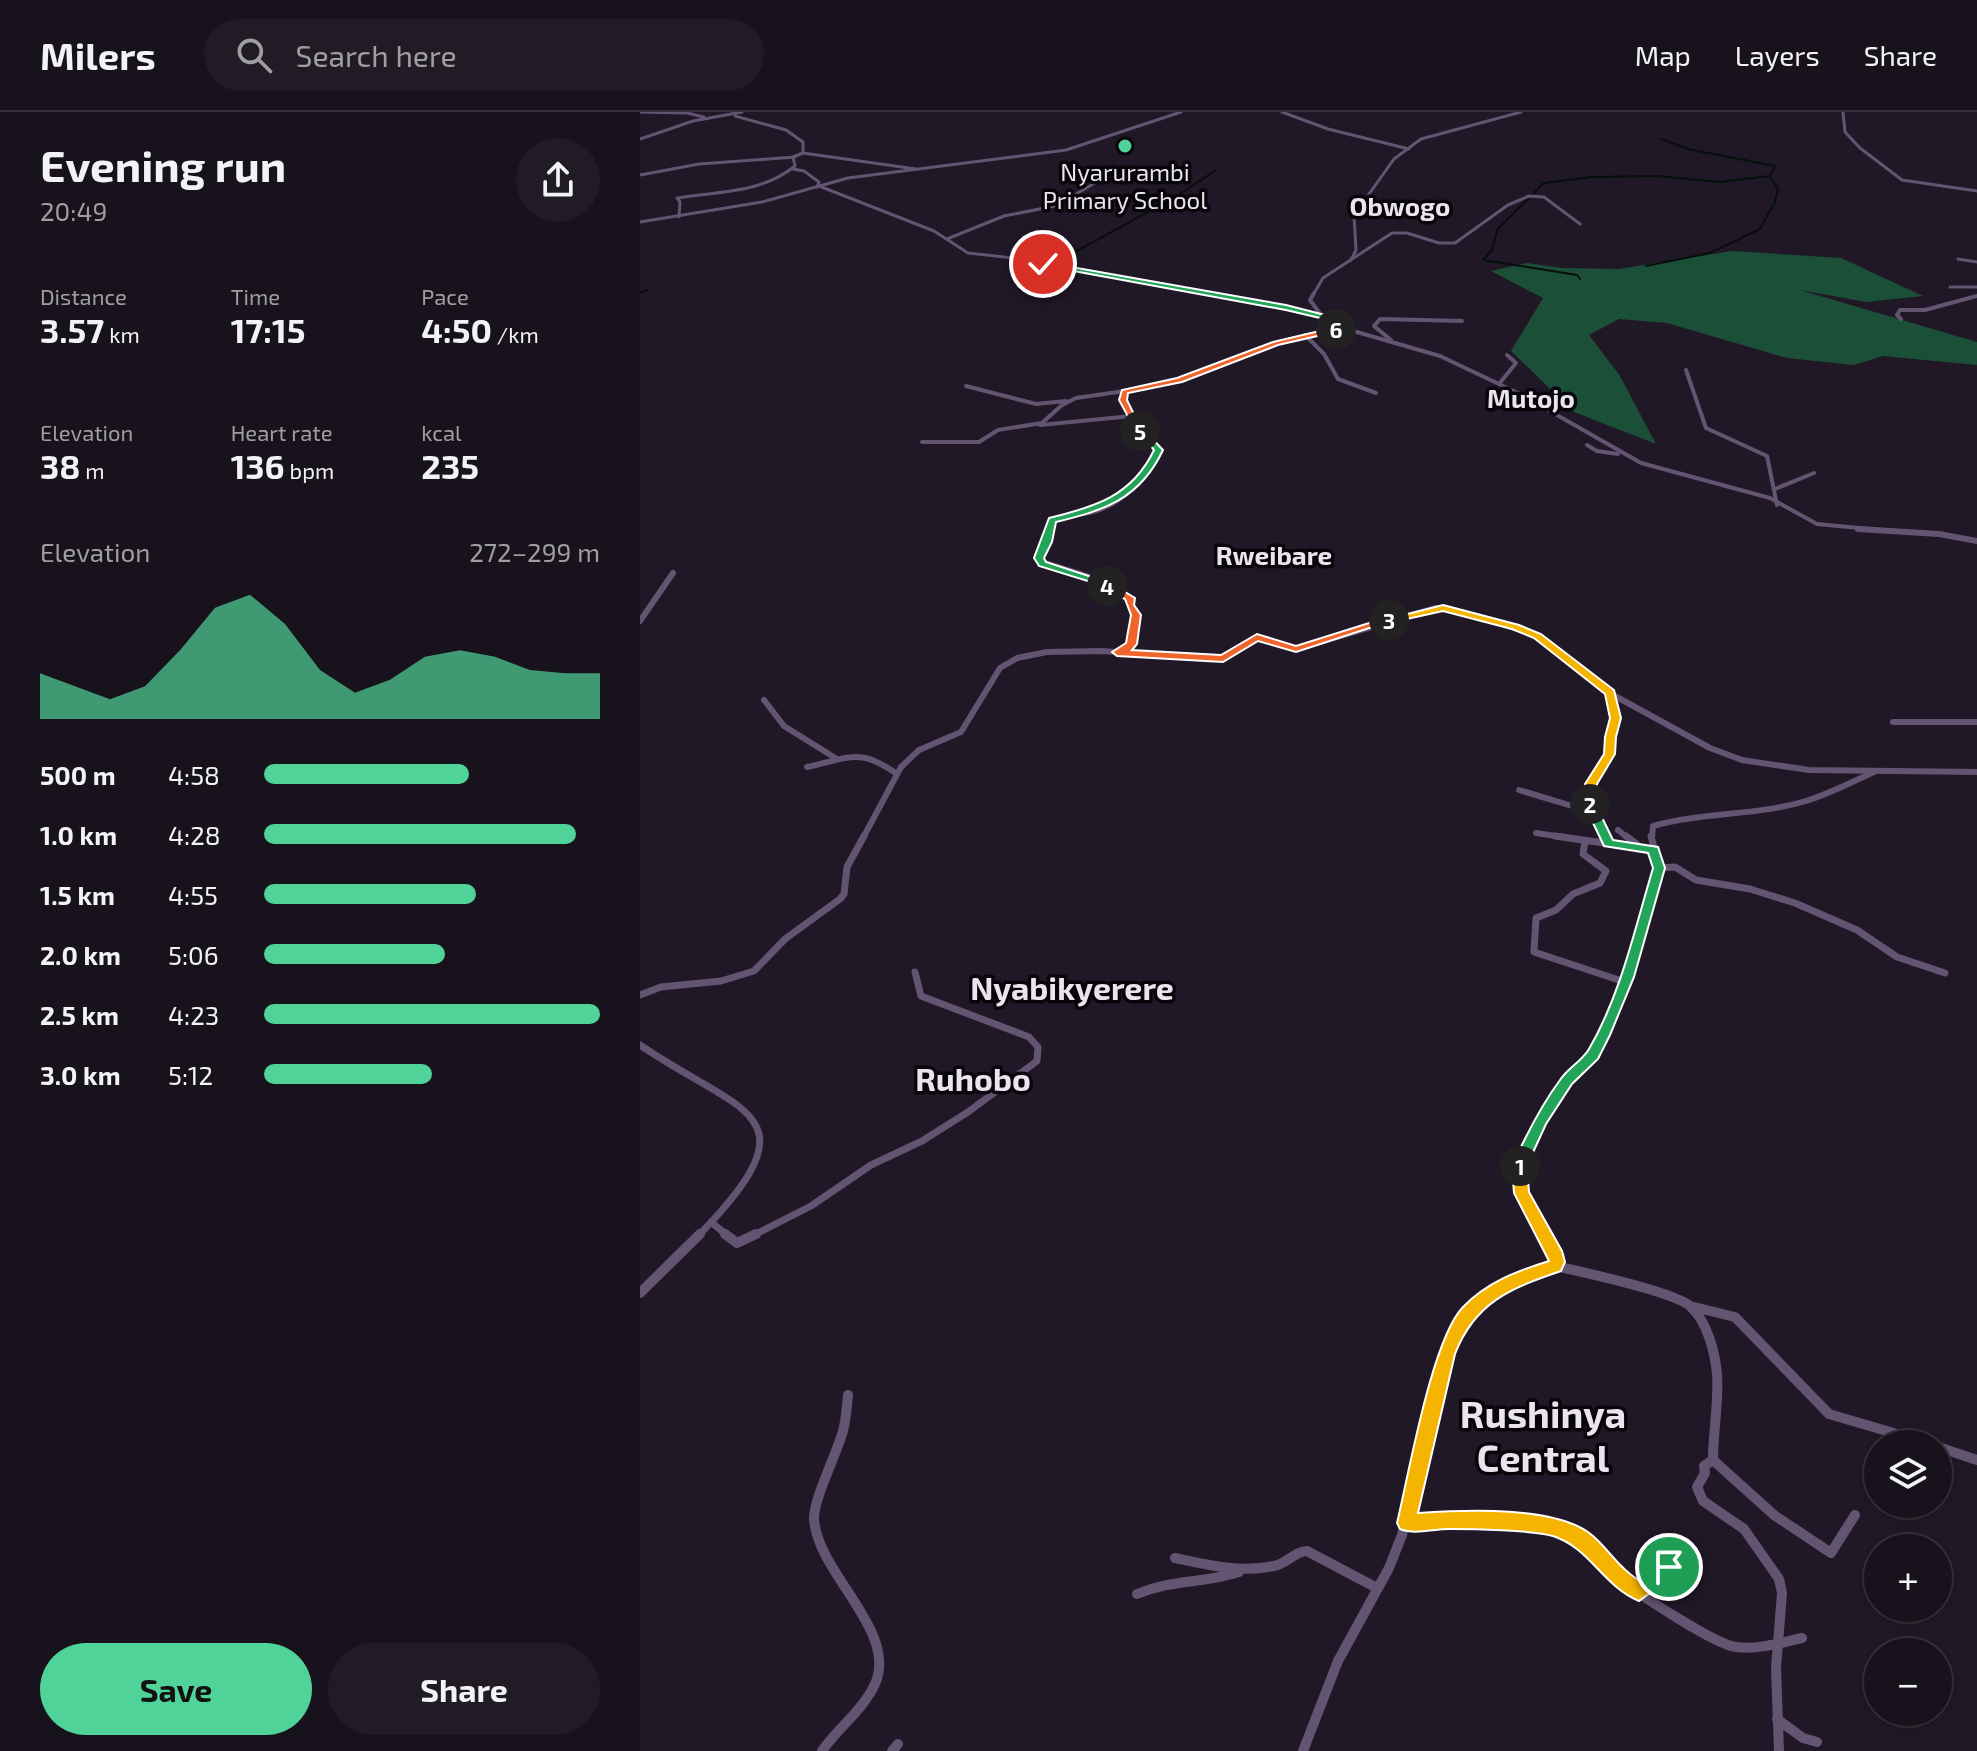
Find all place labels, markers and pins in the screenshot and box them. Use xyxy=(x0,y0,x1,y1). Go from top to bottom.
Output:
marker: Nyarurambi Primary School xyxy=(1116,137,1134,155)
place label: Nyarurambi Primary School xyxy=(1043,157,1207,214)
pin xyxy=(1009,230,1077,298)
pin: 6 xyxy=(1316,309,1356,349)
pin: 5 xyxy=(1120,411,1160,451)
pin: 4 xyxy=(1087,566,1127,606)
pin: 3 xyxy=(1369,600,1409,640)
pin: 2 xyxy=(1570,784,1610,824)
pin: 1 xyxy=(1500,1146,1540,1186)
pin xyxy=(1635,1533,1703,1601)

